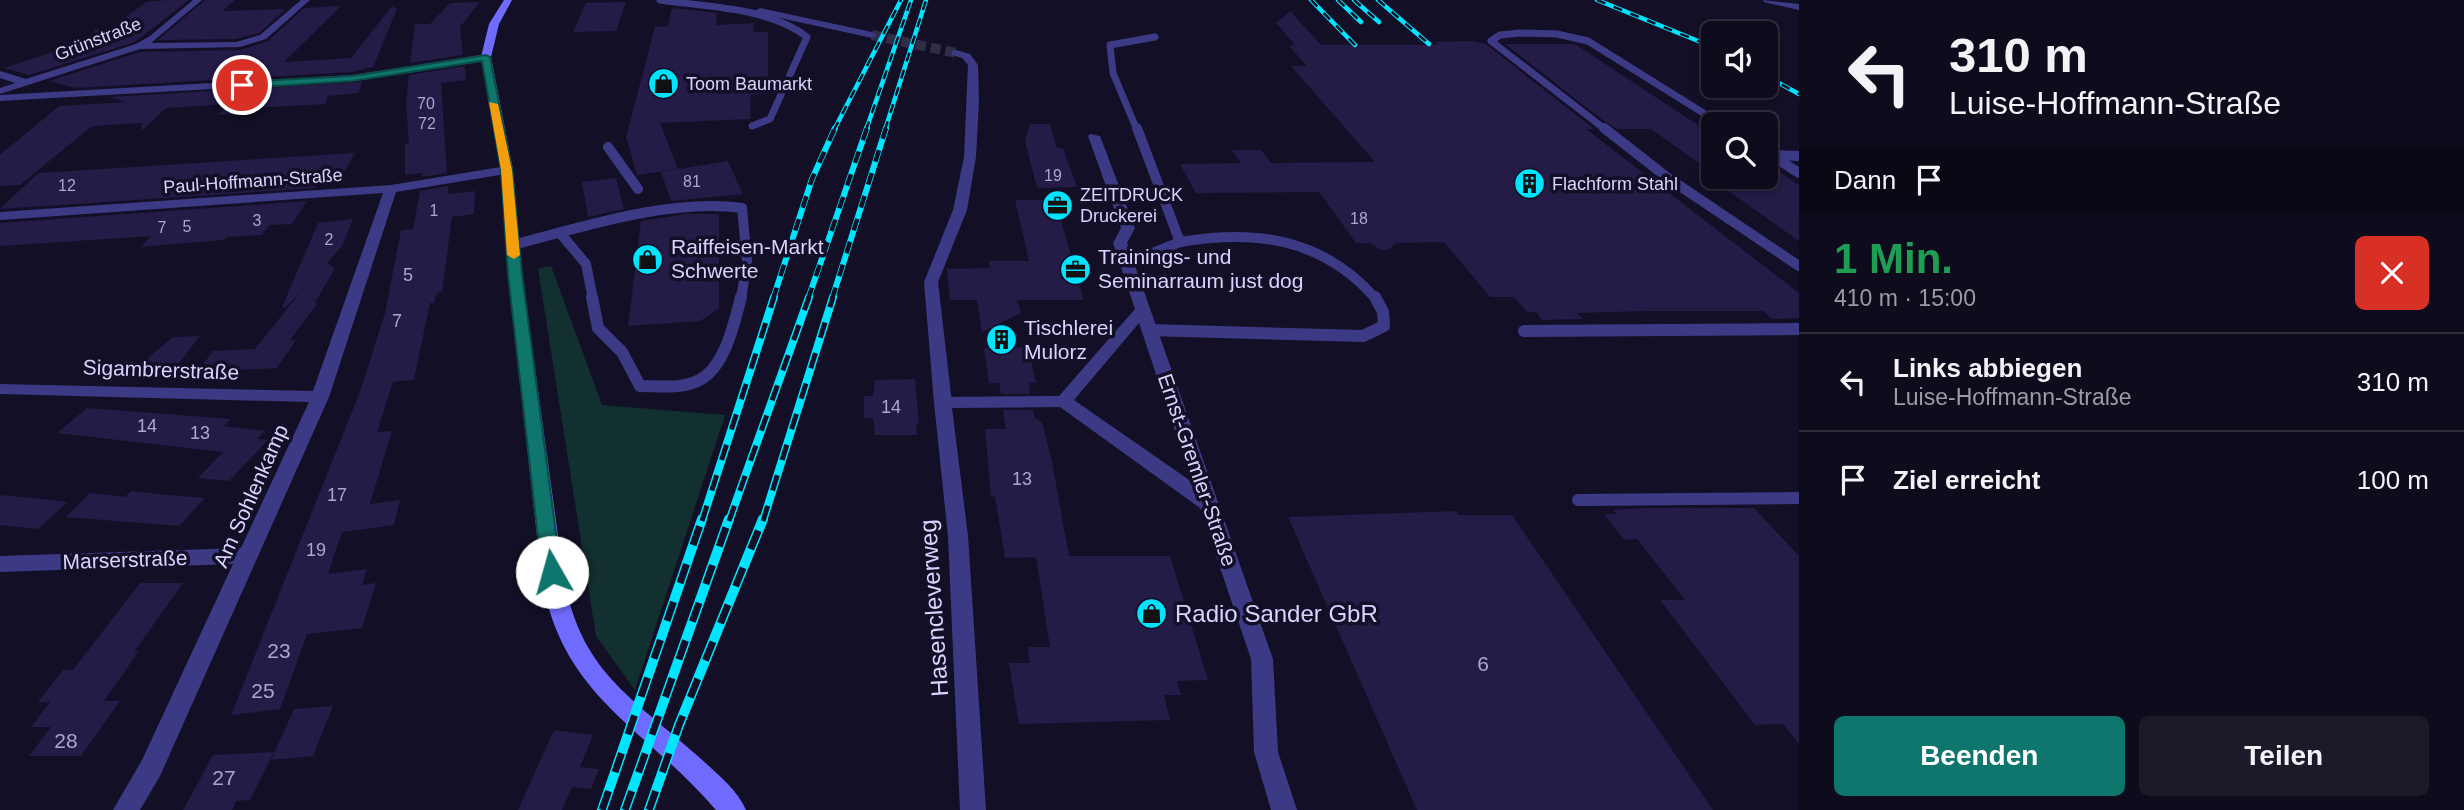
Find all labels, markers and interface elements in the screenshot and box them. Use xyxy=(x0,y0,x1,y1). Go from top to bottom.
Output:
street label: Grünstraße xyxy=(52,13,144,65)
map controls xyxy=(1701,21,1778,189)
button: sound xyxy=(1701,21,1778,98)
icon: left xyxy=(1834,28,1925,119)
text: 310 m xyxy=(1949,28,2088,82)
pin xyxy=(212,55,272,115)
icon: arrive xyxy=(223,66,261,104)
shop icon: Toom Baumarkt xyxy=(646,67,680,101)
place label: Toom Baumarkt xyxy=(686,74,812,94)
text: Luise-Hoffmann-Straße xyxy=(1949,85,2281,121)
house number: 70 xyxy=(417,95,435,112)
button: search xyxy=(1701,112,1778,189)
house number: 72 xyxy=(418,115,436,132)
icon: arrive xyxy=(1910,161,1948,199)
street label: Paul-Hoffmann-Straße xyxy=(163,165,343,197)
text: Dann xyxy=(1834,165,1896,195)
house number: 19 xyxy=(1044,167,1062,184)
building icon: Flachform Stahl xyxy=(1512,167,1546,201)
house number: 81 xyxy=(683,173,701,190)
place label: Flachform Stahl xyxy=(1552,174,1678,194)
house number: 12 xyxy=(58,177,76,194)
place label: ZEITDRUCK Druckerei xyxy=(1080,185,1183,226)
office icon: ZEITDRUCK Druckerei xyxy=(1040,188,1074,222)
house number: 1 xyxy=(430,202,439,219)
house number: 18 xyxy=(1350,210,1368,227)
house number: 3 xyxy=(253,212,262,229)
house number: 5 xyxy=(183,218,192,235)
house number: 7 xyxy=(158,219,167,236)
house number: 2 xyxy=(325,231,334,248)
place label: Raiffeisen-Markt Schwerte xyxy=(671,235,824,282)
text: 1 Min. xyxy=(1834,235,1953,282)
button: close xyxy=(2355,236,2429,310)
shop icon: Raiffeisen-Markt Schwerte xyxy=(631,242,665,276)
place label: Trainings- und Seminarraum just dog xyxy=(1098,245,1303,292)
office icon: Trainings- und Seminarraum just dog xyxy=(1058,252,1092,286)
house number: 5 xyxy=(403,265,413,285)
text: 410 m · 15:00 xyxy=(1834,285,1976,311)
house number: 7 xyxy=(392,311,402,331)
place label: Tischlerei Mulorz xyxy=(1024,316,1113,363)
building icon: Tischlerei Mulorz xyxy=(984,323,1018,357)
text: Links abbiegen xyxy=(1893,353,2082,383)
street label: Sigambrerstraße xyxy=(82,355,240,384)
icon: left xyxy=(1834,363,1872,401)
text: 310 m xyxy=(2357,367,2429,397)
street label: Ernst-Gremler-Straße xyxy=(1154,371,1241,569)
text: Luise-Hoffmann-Straße xyxy=(1893,384,2132,410)
house number: 14 xyxy=(881,397,901,417)
house number: 14 xyxy=(137,416,157,436)
street label: Am Sohlenkamp xyxy=(209,421,292,571)
house number: 13 xyxy=(190,423,210,443)
icon: arrive xyxy=(1834,461,1872,499)
text: Ziel erreicht xyxy=(1893,465,2040,495)
text: 100 m xyxy=(2357,465,2429,495)
house number: 13 xyxy=(1012,469,1032,489)
house number: 17 xyxy=(327,485,347,505)
street label: Hasencleverweg xyxy=(914,519,953,697)
position arrow xyxy=(515,535,589,609)
house number: 19 xyxy=(306,540,326,560)
street label: Marserstraße xyxy=(62,546,188,573)
shop icon: Radio Sander GbR xyxy=(1135,597,1169,631)
place label: Radio Sander GbR xyxy=(1175,600,1378,627)
house number: 23 xyxy=(267,639,291,662)
house number: 6 xyxy=(1477,652,1489,675)
house number: 25 xyxy=(251,679,275,702)
button: Beenden xyxy=(1834,716,2125,796)
button: Teilen xyxy=(2139,716,2429,796)
house number: 28 xyxy=(54,729,78,752)
house number: 27 xyxy=(212,766,236,789)

